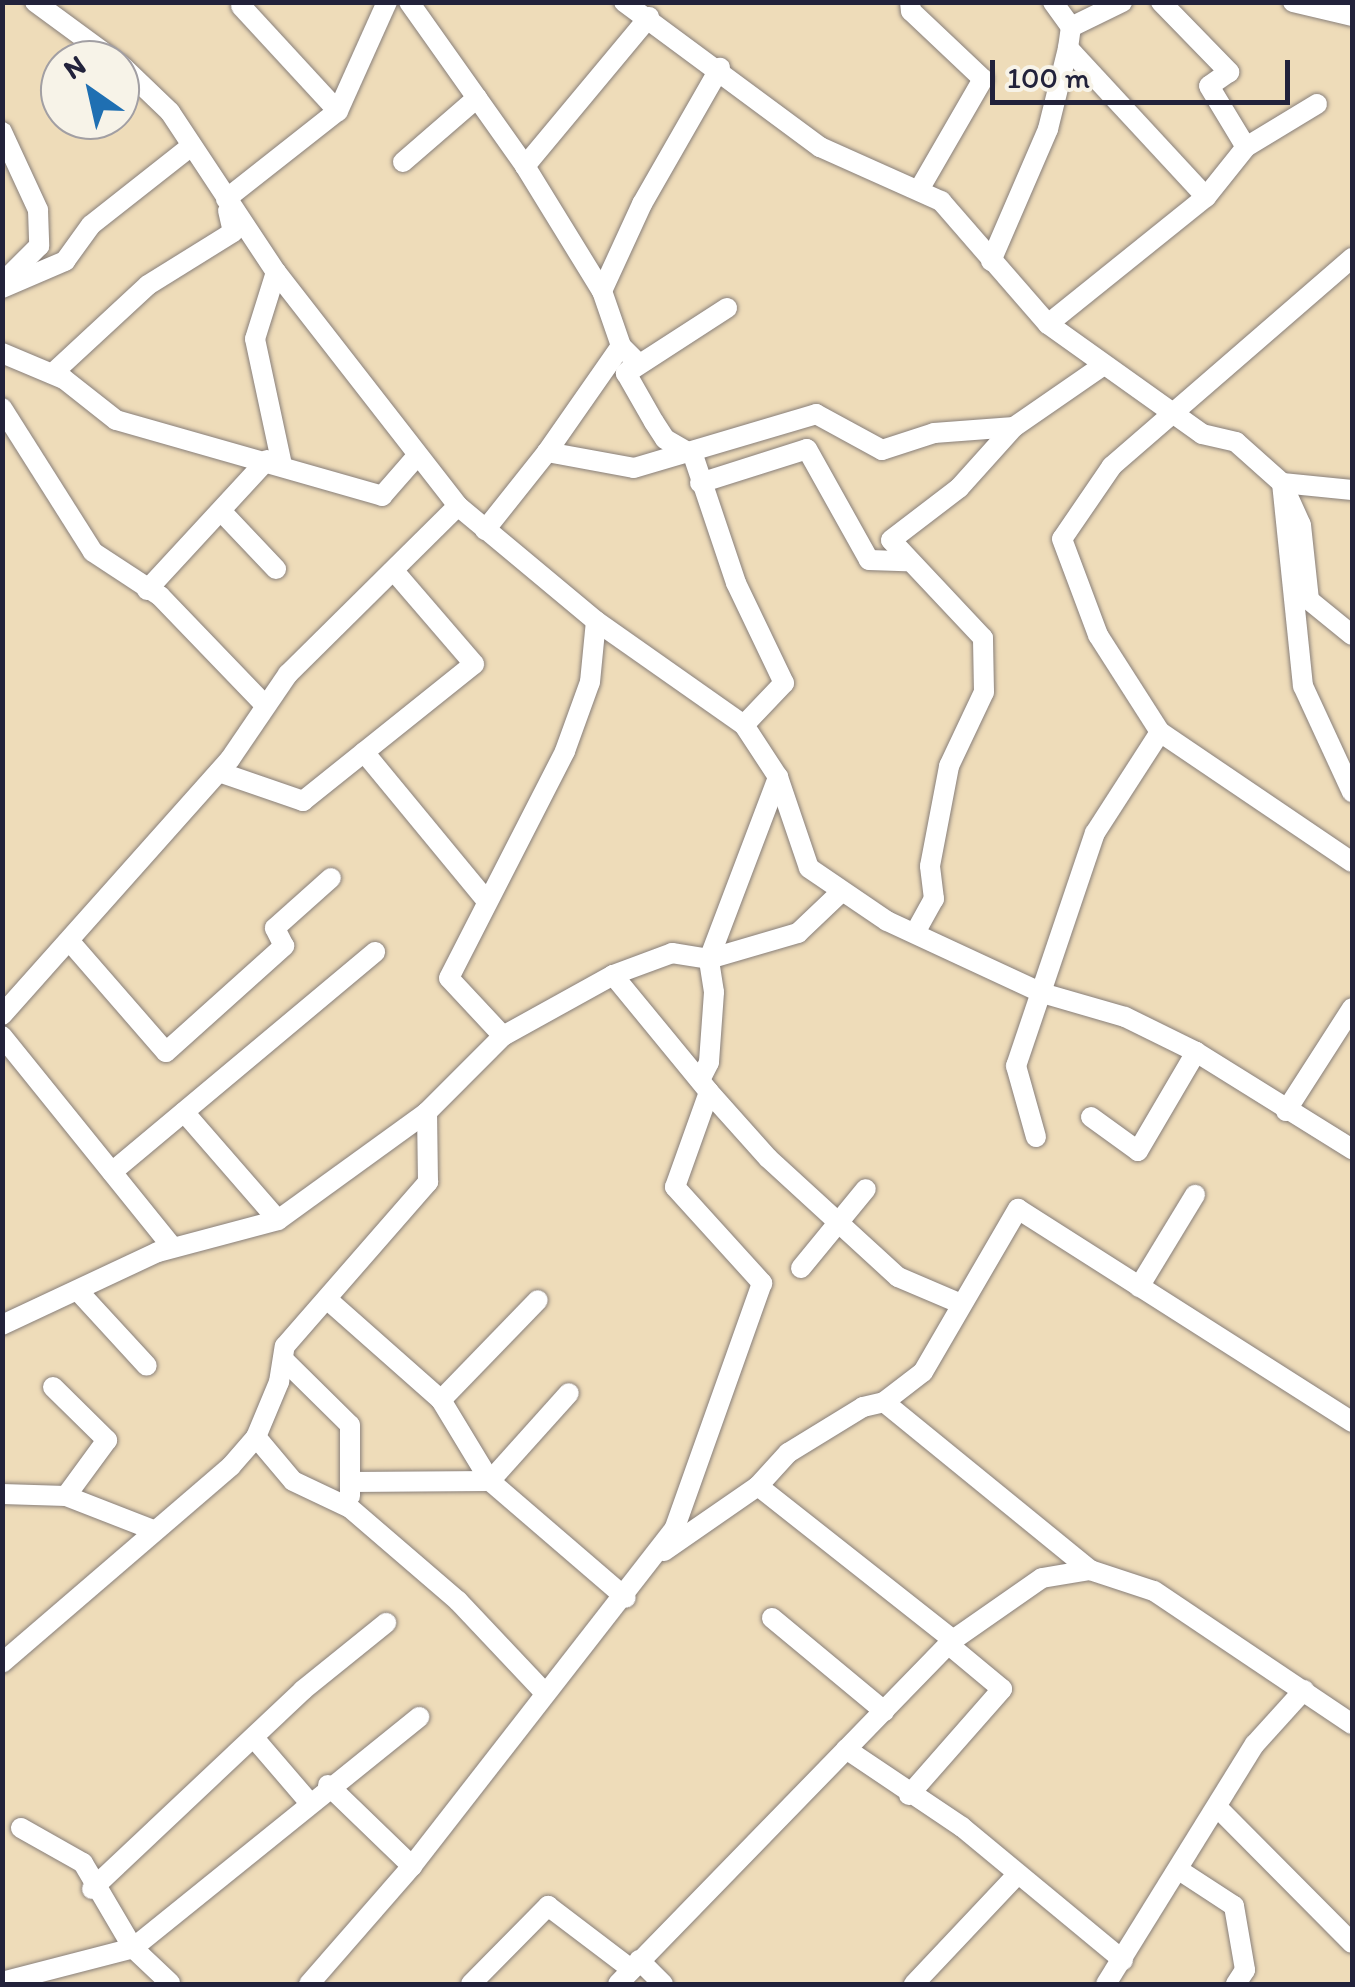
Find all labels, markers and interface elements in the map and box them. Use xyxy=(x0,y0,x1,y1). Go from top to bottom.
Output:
north arrow xyxy=(40,40,140,140)
scale bar xyxy=(995,40,1295,102)
text: N xyxy=(57,47,92,86)
text: 100 m xyxy=(1007,59,1090,96)

